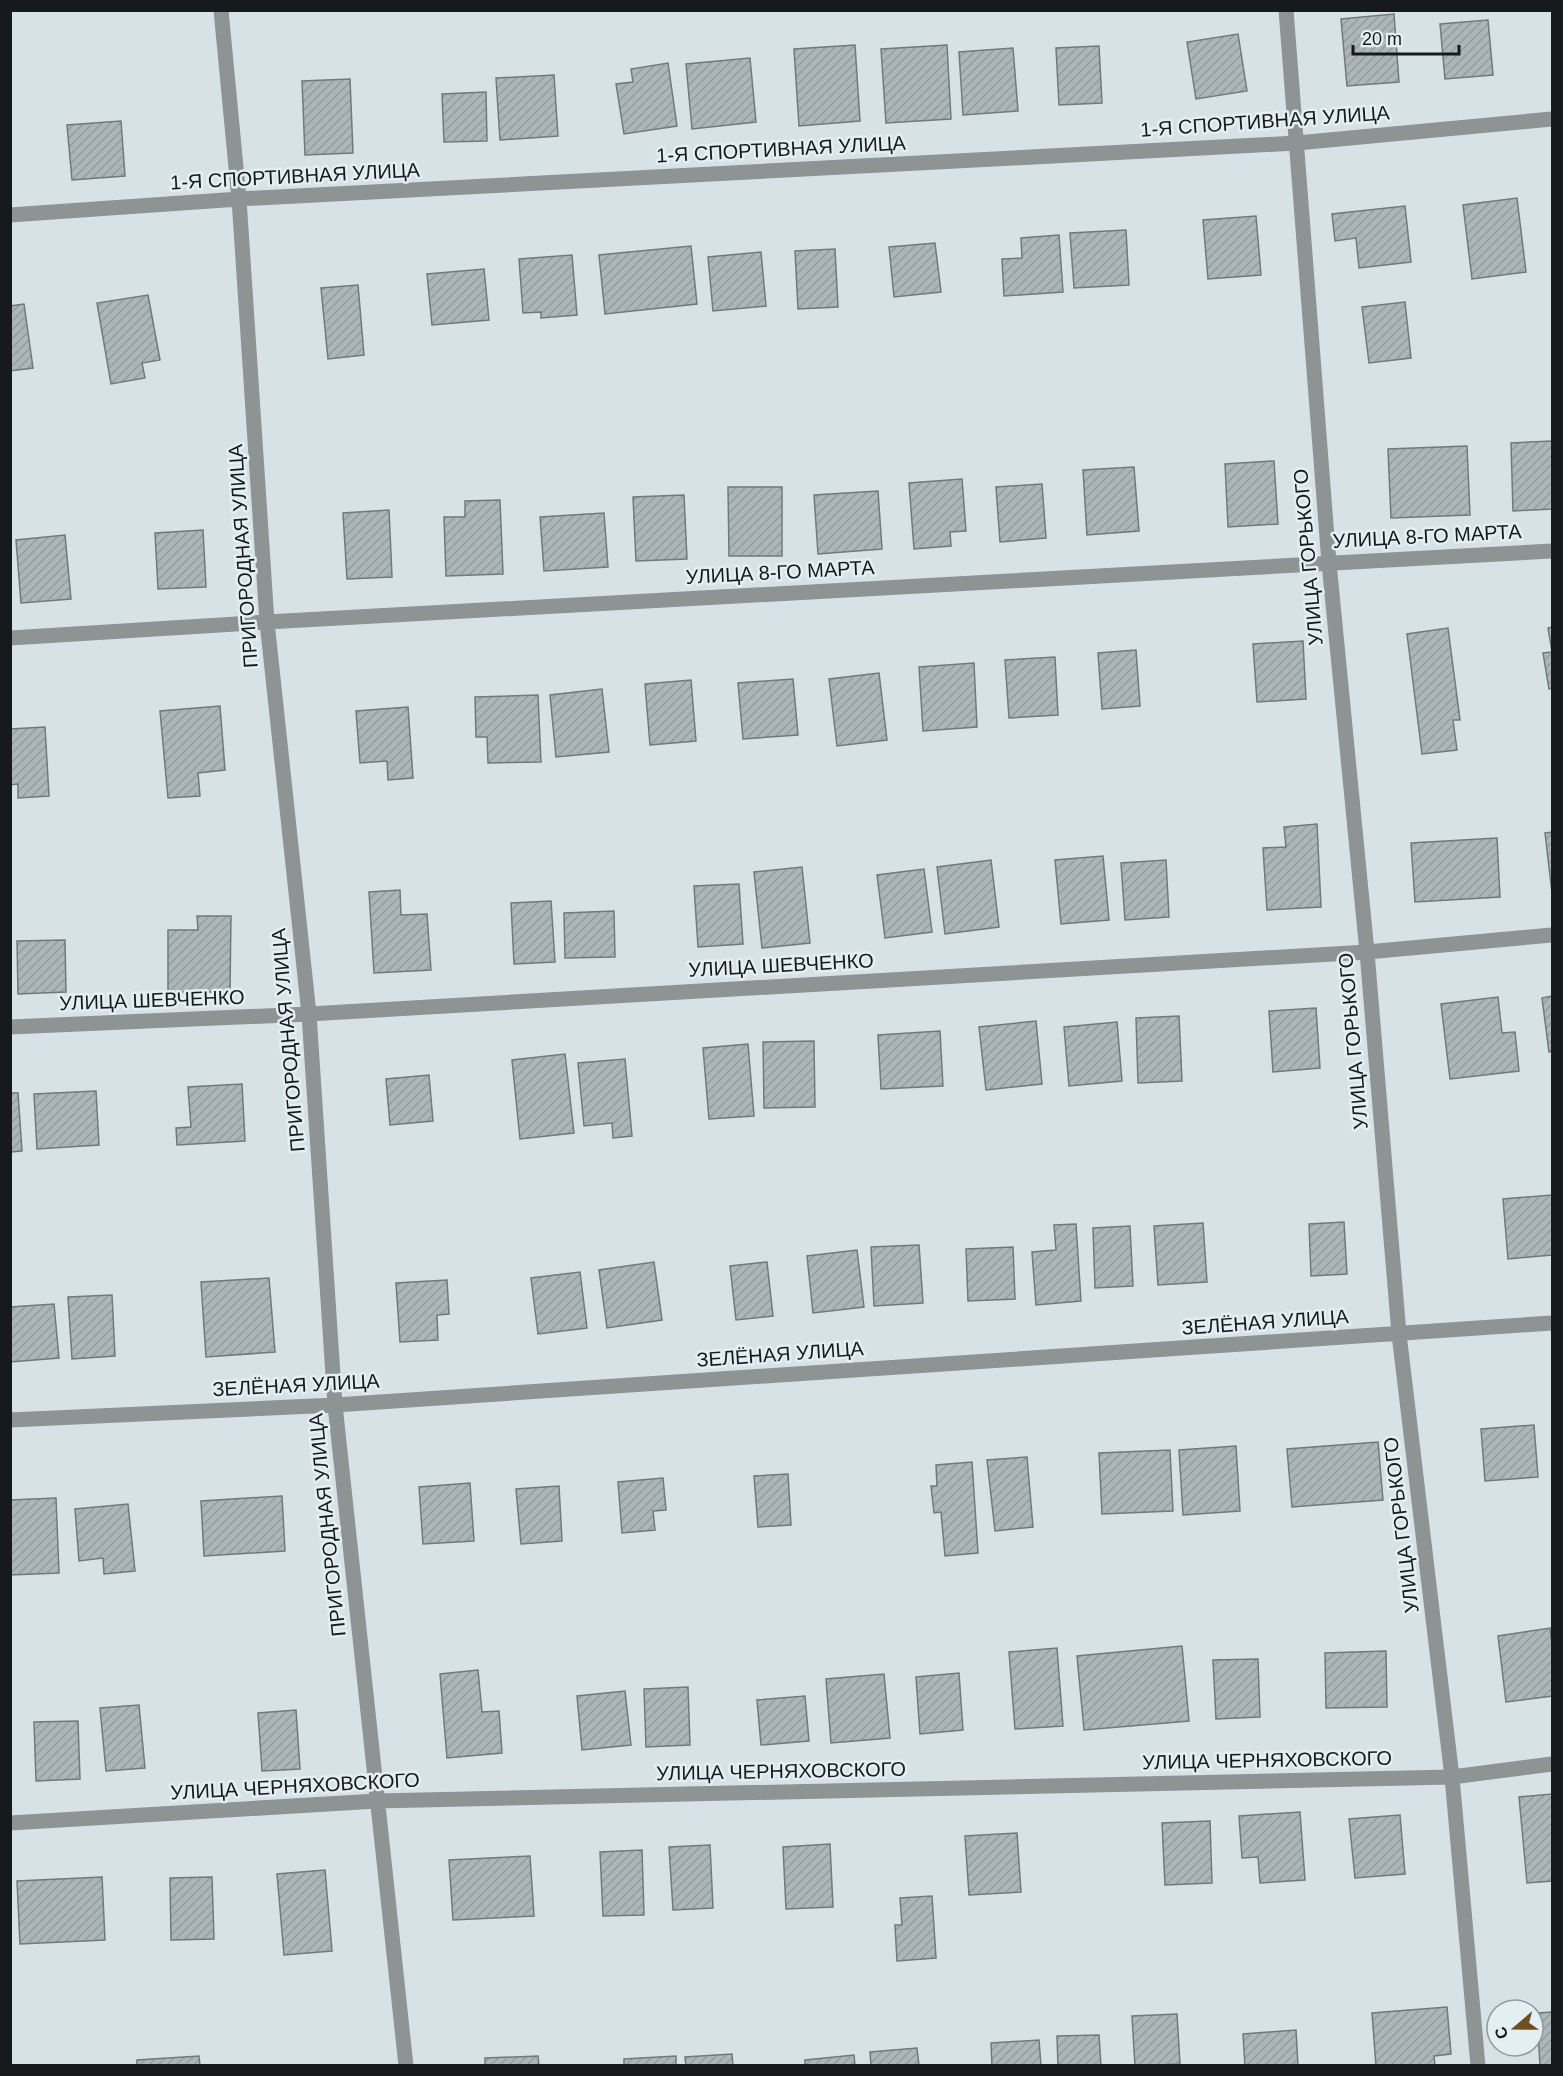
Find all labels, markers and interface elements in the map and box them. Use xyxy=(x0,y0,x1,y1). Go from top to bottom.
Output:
scale bar xyxy=(1353,18,1460,56)
text: 20 m xyxy=(1362,29,1402,49)
street label: 1-Я СПОРТИВНАЯ УЛИЦА xyxy=(1140,101,1391,141)
street label: 1-Я СПОРТИВНАЯ УЛИЦА xyxy=(656,131,907,167)
street label: 1-Я СПОРТИВНАЯ УЛИЦА xyxy=(170,158,421,194)
street label: ПРИГОРОДНАЯ УЛИЦА xyxy=(224,443,262,669)
street label: УЛИЦА ГОРЬКОГО xyxy=(1289,468,1327,646)
street label: УЛИЦА 8-ГО МАРТА xyxy=(1332,520,1523,552)
street label: УЛИЦА 8-ГО МАРТА xyxy=(685,556,876,588)
street label: ПРИГОРОДНАЯ УЛИЦА xyxy=(267,927,309,1153)
street label: УЛИЦА ШЕВЧЕНКО xyxy=(688,949,874,981)
street label: УЛИЦА ГОРЬКОГО xyxy=(1334,952,1372,1130)
street label: УЛИЦА ШЕВЧЕНКО xyxy=(59,986,245,1014)
street label: ЗЕЛЁНАЯ УЛИЦА xyxy=(1181,1305,1350,1339)
street label: ЗЕЛЁНАЯ УЛИЦА xyxy=(696,1337,865,1371)
street label: ЗЕЛЁНАЯ УЛИЦА xyxy=(212,1370,381,1400)
street label: ПРИГОРОДНАЯ УЛИЦА xyxy=(304,1412,350,1638)
street label: УЛИЦА ГОРЬКОГО xyxy=(1379,1436,1423,1614)
street label: УЛИЦА ЧЕРНЯХОВСКОГО xyxy=(1142,1747,1392,1773)
street label: УЛИЦА ЧЕРНЯХОВСКОГО xyxy=(656,1758,906,1784)
street label: УЛИЦА ЧЕРНЯХОВСКОГО xyxy=(170,1768,420,1804)
north arrow xyxy=(1485,1998,1545,2058)
text: С xyxy=(1491,2024,1511,2041)

